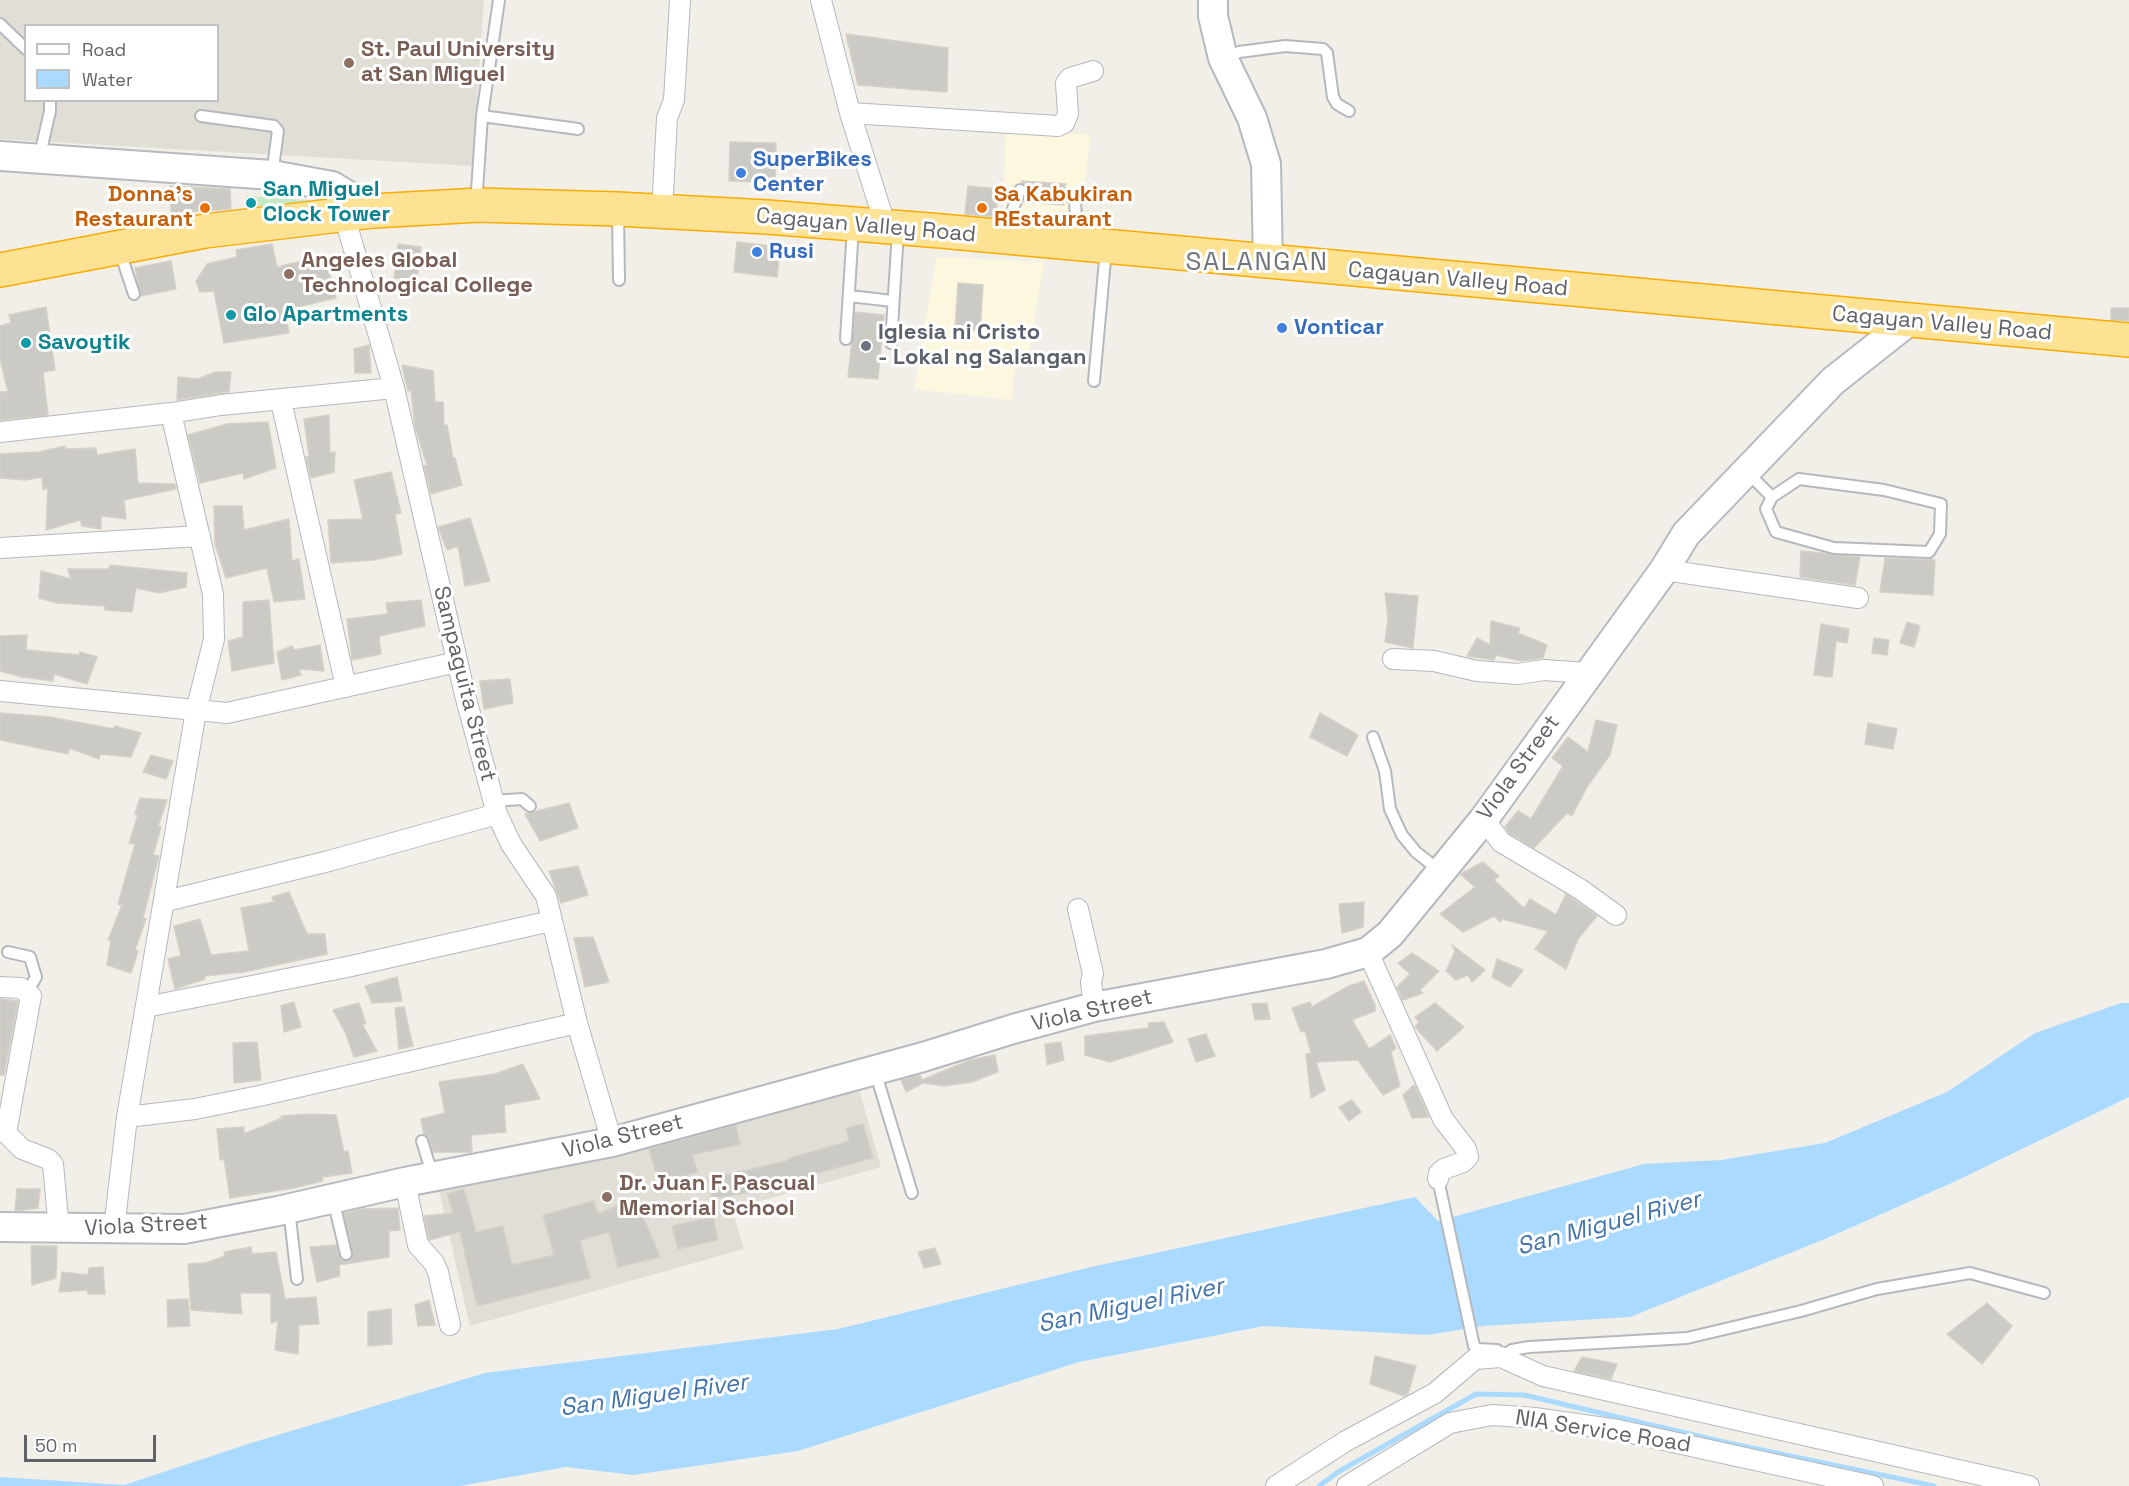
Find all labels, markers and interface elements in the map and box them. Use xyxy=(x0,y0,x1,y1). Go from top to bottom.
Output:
legend xyxy=(24,24,219,102)
place label: St. Paul University at San Miguel xyxy=(361,37,555,88)
text: Road xyxy=(82,38,126,61)
marker: St. Paul University at San Miguel xyxy=(342,56,356,70)
text: Water xyxy=(82,68,133,91)
place label: SuperBikes Center xyxy=(753,147,872,198)
marker: SuperBikes Center xyxy=(734,166,748,180)
place label: San Miguel Clock Tower xyxy=(263,177,390,228)
place label: Donna's Restaurant xyxy=(75,182,193,234)
place label: Sa Kabukiran REstaurant xyxy=(994,182,1133,234)
marker: San Miguel Clock Tower xyxy=(244,196,258,210)
marker: Donna's Restaurant xyxy=(198,201,212,215)
marker: Sa Kabukiran REstaurant xyxy=(975,201,989,215)
street label: Cagayan Valley Road xyxy=(755,203,977,249)
place label: Rusi xyxy=(769,239,814,265)
marker: Rusi xyxy=(750,245,764,259)
district label: SALANGAN xyxy=(1186,247,1328,279)
place label: Angeles Global Technological College xyxy=(301,248,533,300)
street label: Cagayan Valley Road xyxy=(1347,257,1569,303)
marker: Angeles Global Technological College xyxy=(282,267,296,281)
street label: Cagayan Valley Road xyxy=(1831,301,2053,347)
place label: Glo Apartments xyxy=(243,302,408,328)
marker: Glo Apartments xyxy=(224,308,238,322)
place label: Vonticar xyxy=(1294,315,1384,341)
place label: Iglesia ni Cristo - Lokal ng Salangan xyxy=(878,320,1086,372)
marker: Vonticar xyxy=(1275,321,1289,335)
place label: Savoytik xyxy=(38,330,130,356)
marker: Savoytik xyxy=(19,336,33,350)
marker: Iglesia ni Cristo - Lokal ng Salangan xyxy=(859,339,873,353)
street label: Sampaguita Street xyxy=(427,584,501,784)
street label: Viola Street xyxy=(1472,710,1566,826)
street label: Viola Street xyxy=(1029,984,1155,1038)
street label: Viola Street xyxy=(560,1109,686,1165)
place label: Dr. Juan F. Pascual Memorial School xyxy=(619,1171,815,1222)
water label: San Miguel River xyxy=(1514,1186,1704,1262)
marker: Dr. Juan F. Pascual Memorial School xyxy=(600,1190,614,1204)
street label: Viola Street xyxy=(84,1210,208,1242)
water label: San Miguel River xyxy=(1036,1272,1226,1340)
water label: San Miguel River xyxy=(558,1369,750,1423)
street label: NIA Service Road xyxy=(1513,1405,1693,1459)
scale bar xyxy=(27,1423,159,1461)
text: 50 m xyxy=(35,1434,77,1457)

